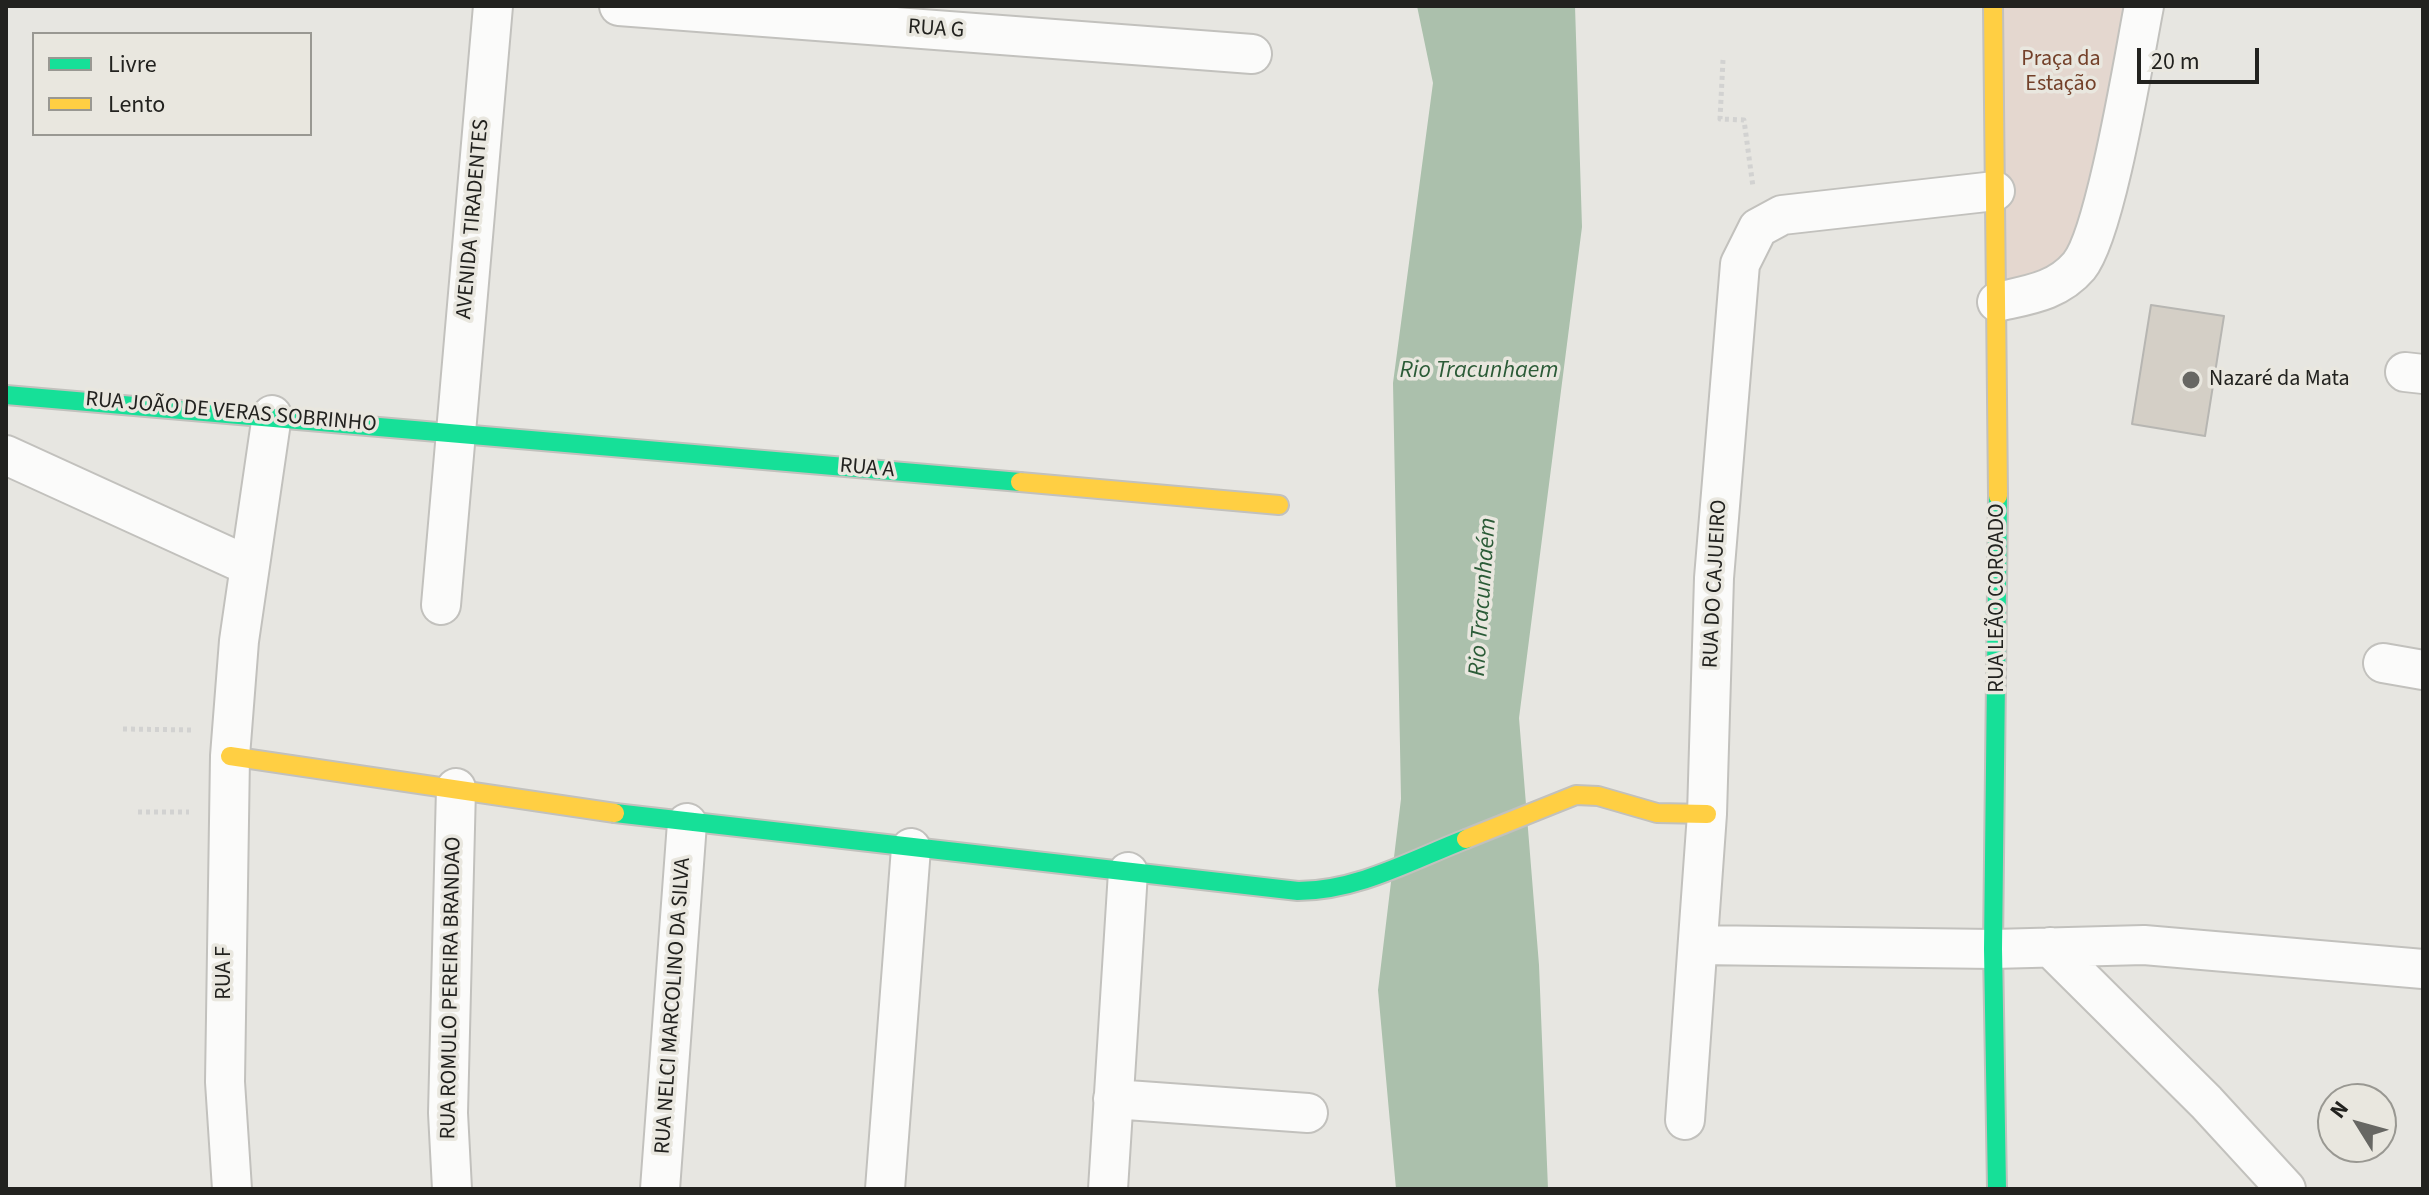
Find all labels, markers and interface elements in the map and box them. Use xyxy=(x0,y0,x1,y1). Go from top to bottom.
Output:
street label: RUA G xyxy=(907,15,965,45)
legend xyxy=(32,32,312,136)
scale bar xyxy=(2141,32,2263,82)
text: 20 m xyxy=(2151,44,2200,79)
text: Livre xyxy=(108,47,157,82)
park label: Praça da Estação xyxy=(2021,47,2101,98)
text: Lento xyxy=(108,87,165,122)
street label: AVENIDA TIRADENTES xyxy=(452,118,496,320)
water label: Rio Tracunhaem xyxy=(1400,358,1558,386)
place label: Nazaré da Mata xyxy=(2209,367,2350,393)
marker: Nazaré da Mata xyxy=(2180,369,2202,391)
street label: RUA JOÃO DE VERAS SOBRINHO xyxy=(84,387,378,439)
street label: RUA A xyxy=(839,453,895,485)
street label: RUA DO CAJUEIRO xyxy=(1698,499,1734,669)
street label: RUA LEÃO COROADO xyxy=(1985,503,2011,693)
water label: Rio Tracunhaém xyxy=(1464,517,1504,677)
street label: RUA ROMULO PEREIRA BRANDAO xyxy=(436,836,468,1140)
street label: RUA NELCI MARCOLINO DA SILVA xyxy=(650,857,698,1155)
street label: RUA F xyxy=(212,946,238,1000)
north arrow xyxy=(2317,1083,2397,1163)
text: N xyxy=(2322,1094,2357,1125)

